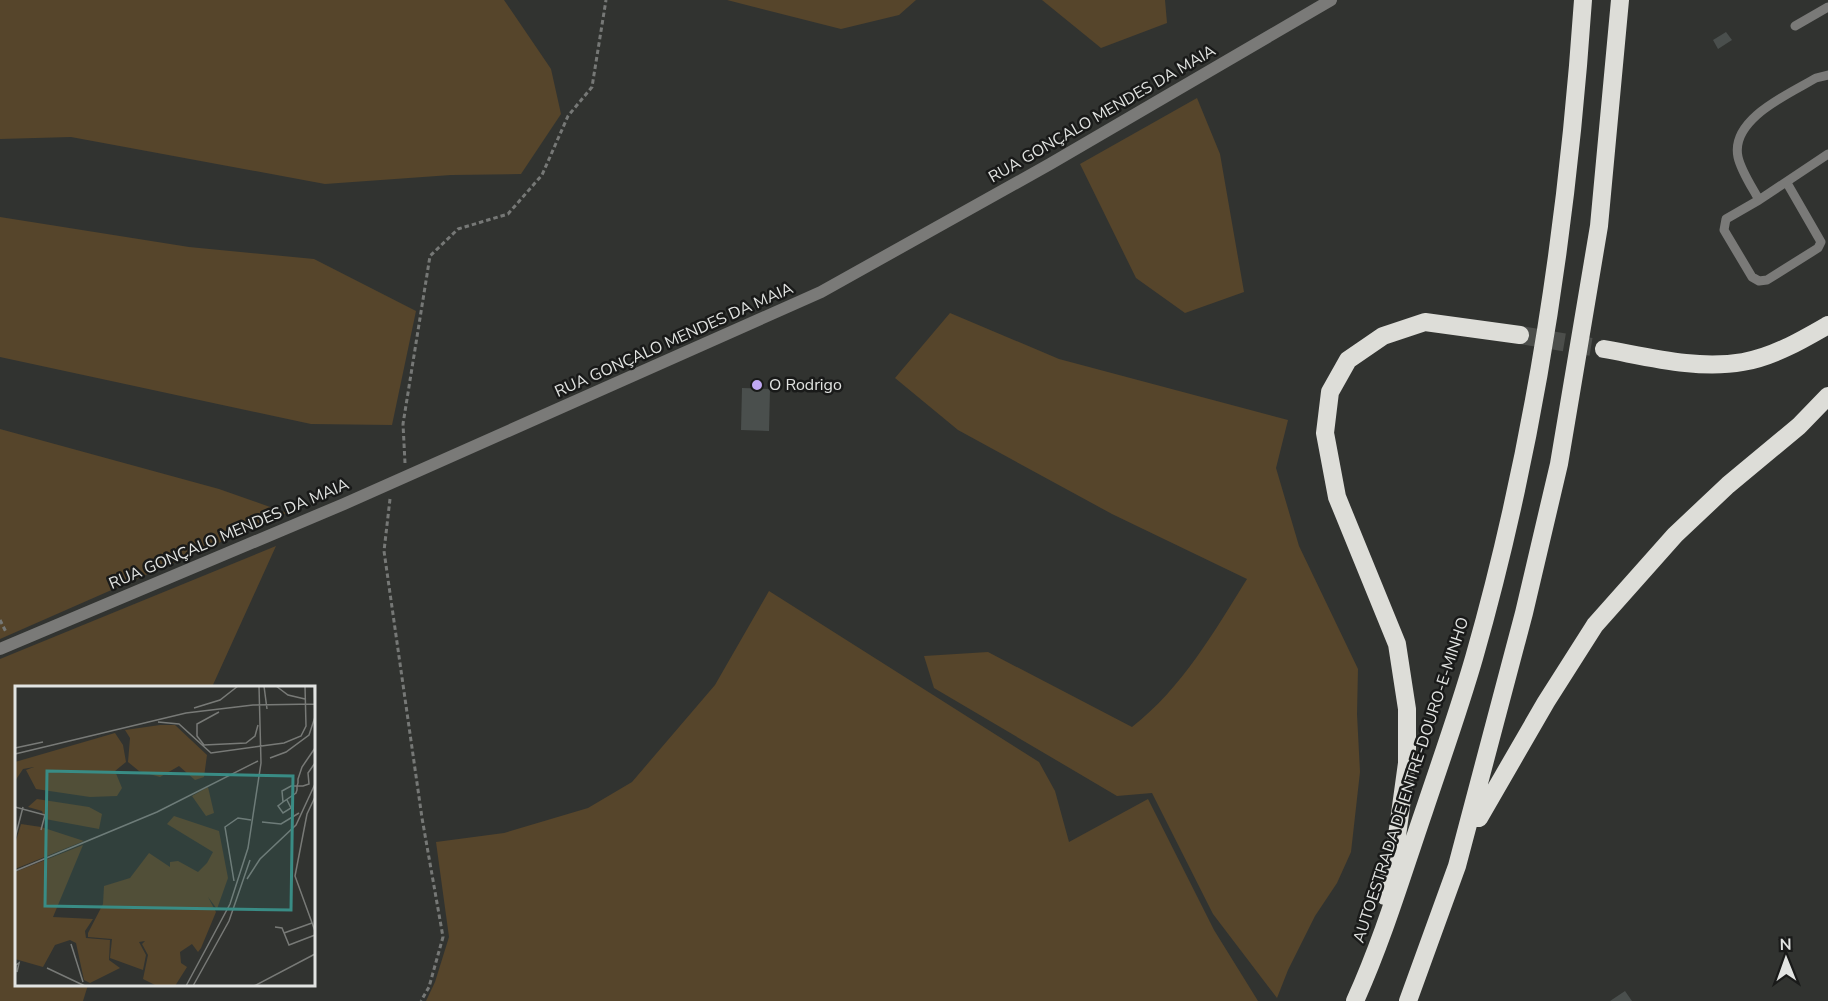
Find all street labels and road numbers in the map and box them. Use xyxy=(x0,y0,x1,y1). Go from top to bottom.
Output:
street label: RUA GONÇALO MENDES DA MAIA xyxy=(984,40,1220,188)
street label: RUA GONÇALO MENDES DA MAIA xyxy=(551,277,797,403)
street label: RUA GONÇALO MENDES DA MAIA xyxy=(106,473,353,595)
street label: AUTOESTRADA DE ENTRE-DOURO-E-MINHO xyxy=(1348,614,1474,946)

